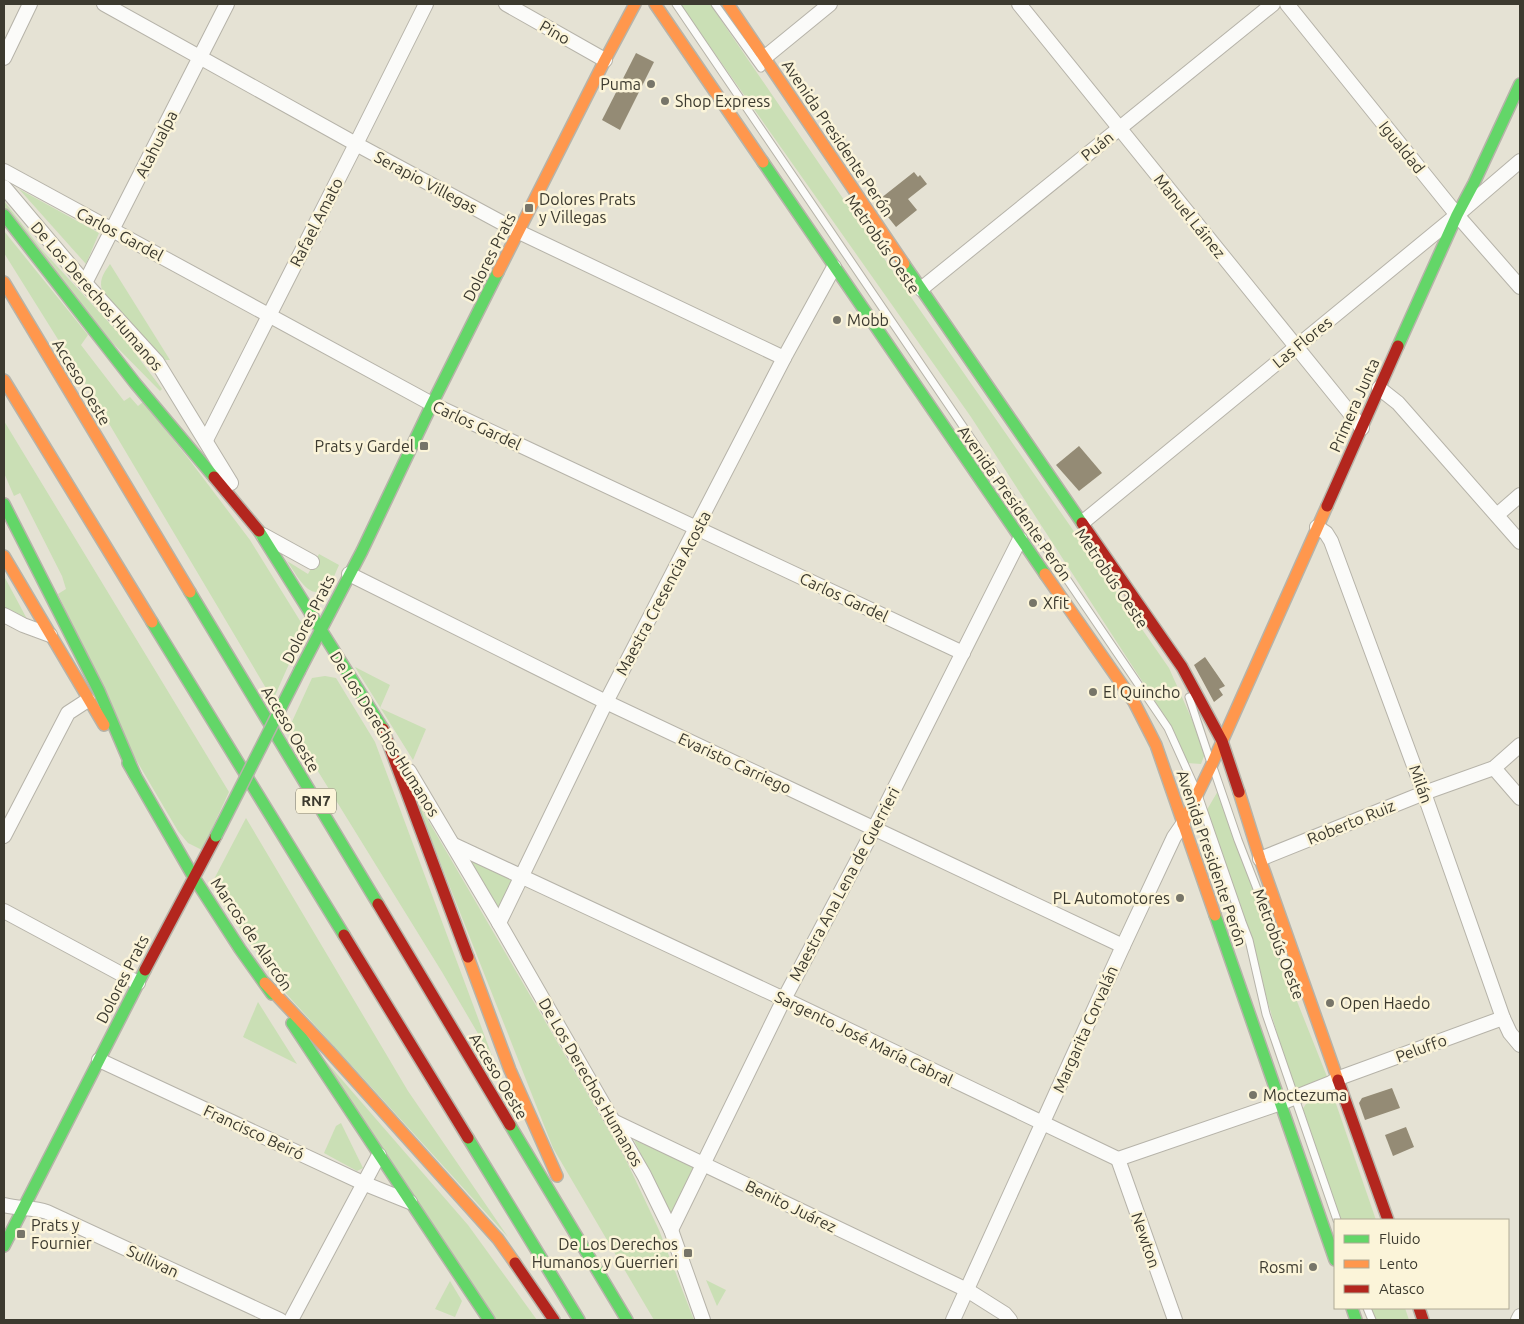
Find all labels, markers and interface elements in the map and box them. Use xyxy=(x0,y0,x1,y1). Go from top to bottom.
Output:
street label: Pino xyxy=(537,16,573,48)
street label: Avenida Presidente Perón xyxy=(779,56,897,220)
place label: Puma xyxy=(600,75,641,93)
marker: Puma xyxy=(645,78,657,90)
place label: Shop Express xyxy=(675,92,770,110)
marker: Shop Express xyxy=(659,95,671,107)
street label: Atahualpa xyxy=(131,107,181,181)
street label: Igualdad xyxy=(1376,117,1428,177)
street label: Puán xyxy=(1077,128,1117,164)
street label: Serapio Villegas xyxy=(371,147,481,217)
street label: Manuel Láinez xyxy=(1151,170,1229,262)
street label: Rafael Amato xyxy=(286,175,346,269)
place label: Dolores Prats y Villegas xyxy=(539,190,636,226)
street label: Metrobús Oeste xyxy=(842,191,924,297)
marker: Dolores Prats y Villegas xyxy=(523,202,535,214)
street label: Carlos Gardel xyxy=(74,204,166,264)
street label: Dolores Prats xyxy=(459,210,519,304)
street label: De Los Derechos Humanos xyxy=(27,218,167,374)
place label: Mobb xyxy=(847,311,889,329)
street label: Las Flores xyxy=(1269,313,1335,371)
marker: Mobb xyxy=(831,314,843,326)
street label: Acceso Oeste xyxy=(49,336,115,428)
street label: Primera Junta xyxy=(1325,355,1383,455)
street label: Carlos Gardel xyxy=(430,397,524,453)
street label: Avenida Presidente Perón xyxy=(955,422,1075,584)
place label: Prats y Gardel xyxy=(315,437,414,455)
marker: Prats y Gardel xyxy=(418,440,430,452)
street label: Maestra Cresencia Acosta xyxy=(612,508,714,678)
street label: Metrobús Oeste xyxy=(1072,525,1152,631)
street label: Carlos Gardel xyxy=(797,569,891,625)
street label: Dolores Prats xyxy=(278,572,338,666)
place label: Xfit xyxy=(1043,594,1070,612)
marker: Xfit xyxy=(1027,597,1039,609)
street label: De Los Derechos Humanos xyxy=(327,648,443,820)
street label: Acceso Oeste xyxy=(258,683,324,775)
place label: El Quincho xyxy=(1103,683,1180,701)
marker: El Quincho xyxy=(1087,686,1099,698)
street label: Evaristo Carriego xyxy=(676,729,794,797)
street label: Milán xyxy=(1406,762,1436,806)
street label: Avenida Presidente Perón xyxy=(1173,768,1251,948)
street label: Maestra Ana Lena de Guerrieri xyxy=(785,784,903,984)
road number: RN7 xyxy=(296,788,336,814)
street label: Roberto Ruiz xyxy=(1304,796,1398,848)
street label: Marcos de Alarcón xyxy=(208,874,296,994)
street label: Metrobús Oeste xyxy=(1250,886,1308,1002)
place label: PL Automotores xyxy=(1053,889,1170,907)
marker: PL Automotores xyxy=(1174,892,1186,904)
street label: Dolores Prats xyxy=(92,932,152,1026)
street label: Margarita Corvalán xyxy=(1049,963,1121,1095)
street label: Sargento José María Cabral xyxy=(772,987,956,1089)
place label: Open Haedo xyxy=(1340,994,1430,1012)
street label: De Los Derechos Humanos xyxy=(535,995,647,1169)
marker: Open Haedo xyxy=(1324,997,1336,1009)
street label: Acceso Oeste xyxy=(466,1030,532,1122)
street label: Peluffo xyxy=(1393,1030,1449,1066)
place label: Moctezuma xyxy=(1263,1086,1347,1104)
marker: Moctezuma xyxy=(1247,1089,1259,1101)
street label: Francisco Beiró xyxy=(201,1101,307,1163)
street label: Benito Juárez xyxy=(743,1176,839,1236)
street label: Newton xyxy=(1128,1210,1164,1270)
place label: Prats y Fournier xyxy=(31,1216,92,1252)
legend xyxy=(1334,1219,1509,1309)
marker: Prats y Fournier xyxy=(15,1228,27,1240)
text: Fluido xyxy=(1379,1230,1421,1247)
place label: De Los Derechos Humanos y Guerrieri xyxy=(532,1235,678,1271)
street label: Sullivan xyxy=(124,1241,182,1281)
marker: De Los Derechos Humanos y Guerrieri xyxy=(682,1247,694,1259)
text: Lento xyxy=(1379,1255,1418,1272)
place label: Rosmi xyxy=(1259,1258,1303,1276)
marker: Rosmi xyxy=(1307,1261,1319,1273)
text: Atasco xyxy=(1379,1280,1425,1297)

